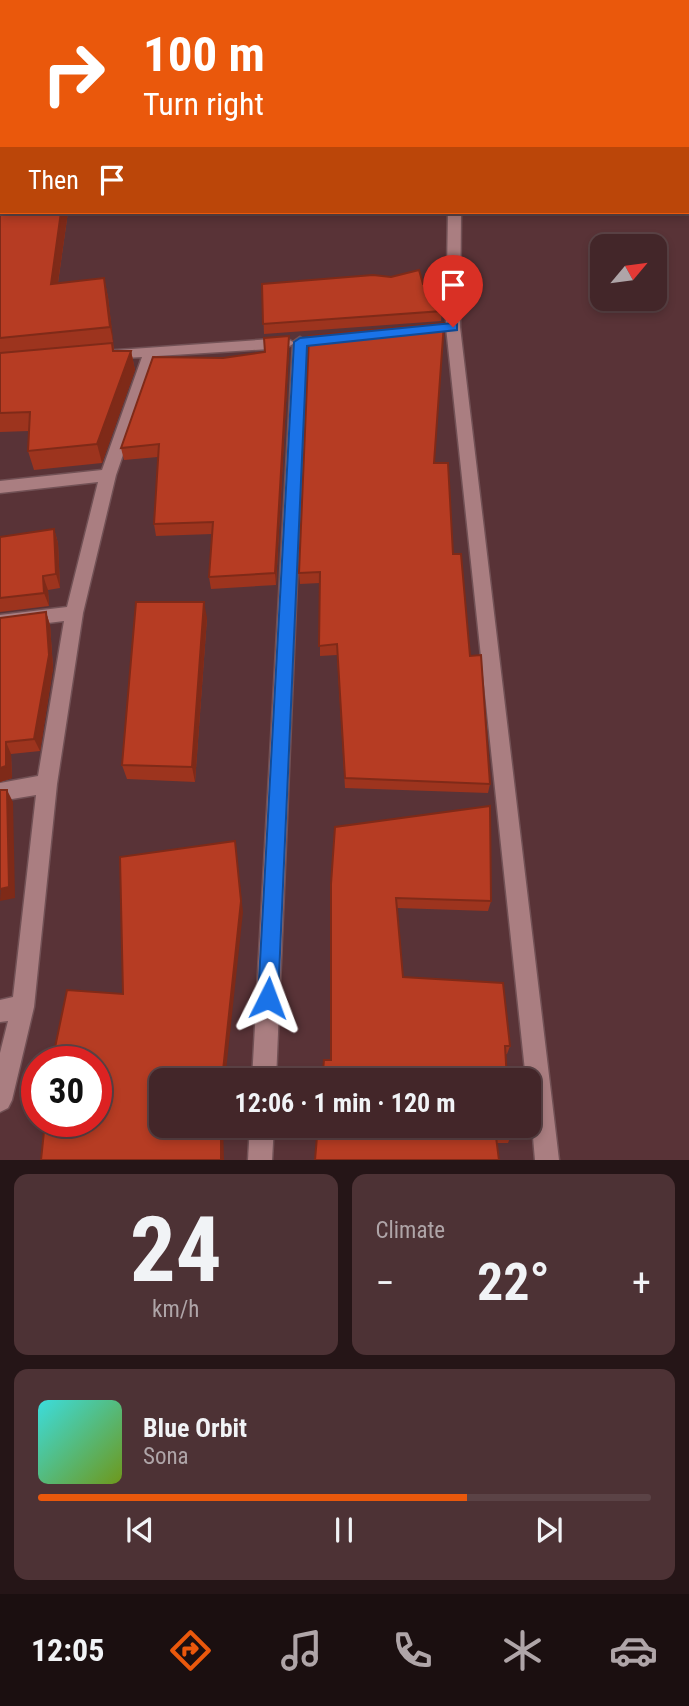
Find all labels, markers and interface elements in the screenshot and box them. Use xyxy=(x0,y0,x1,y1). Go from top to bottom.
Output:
text: 100 m xyxy=(143,26,265,83)
icon: right xyxy=(28,28,119,119)
text: Turn right xyxy=(143,85,264,123)
icon: arrive xyxy=(93,161,131,199)
text: Then xyxy=(28,165,79,195)
north arrow xyxy=(590,234,667,312)
map controls xyxy=(590,234,667,311)
pin xyxy=(423,255,483,327)
icon: arrive xyxy=(434,266,472,304)
position arrow xyxy=(231,961,305,1035)
speed limit sign: 30 xyxy=(21,1046,112,1137)
text: 12:06 · 1 min · 120 m xyxy=(235,1088,455,1118)
text: 24 xyxy=(130,1197,222,1303)
text: Climate xyxy=(376,1217,445,1244)
text: 22° xyxy=(477,1252,550,1313)
text: − xyxy=(376,1261,395,1305)
text: + xyxy=(632,1261,651,1305)
text: km/h xyxy=(152,1296,199,1323)
text: Blue Orbit xyxy=(143,1413,247,1443)
text: Sona xyxy=(143,1443,189,1470)
icon: previous xyxy=(121,1511,159,1549)
icon: pause xyxy=(325,1511,363,1549)
icon: next xyxy=(530,1511,568,1549)
icon: directions xyxy=(166,1626,215,1675)
icon: music xyxy=(277,1626,326,1675)
icon: phone xyxy=(388,1626,437,1675)
icon: climate xyxy=(498,1626,547,1675)
icon: car xyxy=(609,1626,658,1675)
text: 12:05 xyxy=(31,1631,104,1669)

